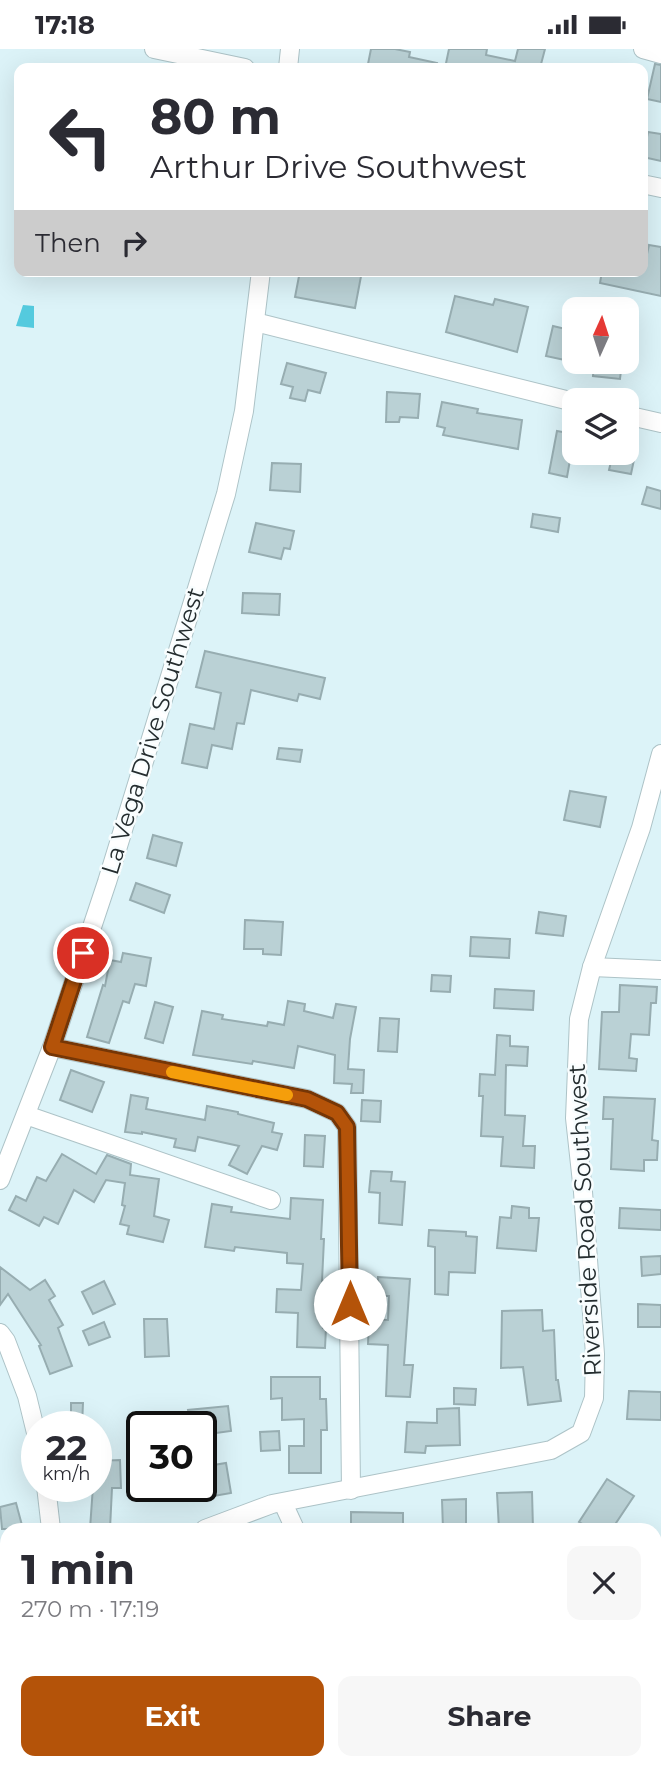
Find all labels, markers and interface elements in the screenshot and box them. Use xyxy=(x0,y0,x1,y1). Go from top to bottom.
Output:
text: 17:18 xyxy=(35,9,95,41)
text: 80 m xyxy=(150,87,281,146)
icon: left xyxy=(35,91,126,182)
text: Arthur Drive Southwest xyxy=(150,147,527,186)
icon: right xyxy=(115,224,153,262)
text: Then xyxy=(35,227,101,259)
north arrow xyxy=(562,297,639,375)
map controls xyxy=(562,297,639,465)
button: layers xyxy=(562,388,639,465)
street label: La Vega Drive Southwest xyxy=(95,583,210,878)
pin xyxy=(53,923,113,983)
icon: arrive xyxy=(64,934,102,972)
street label: Riverside Road Southwest xyxy=(562,1063,607,1377)
position arrow xyxy=(313,1267,387,1341)
speed limit sign: 30 xyxy=(126,1411,217,1502)
text: 22 xyxy=(46,1426,87,1469)
text: km/h xyxy=(42,1463,91,1485)
text: 1 min xyxy=(21,1543,135,1595)
button: close xyxy=(567,1546,641,1620)
text: 270 m · 17:19 xyxy=(21,1595,159,1623)
button: Exit xyxy=(21,1676,324,1756)
button: Share xyxy=(338,1676,641,1756)

